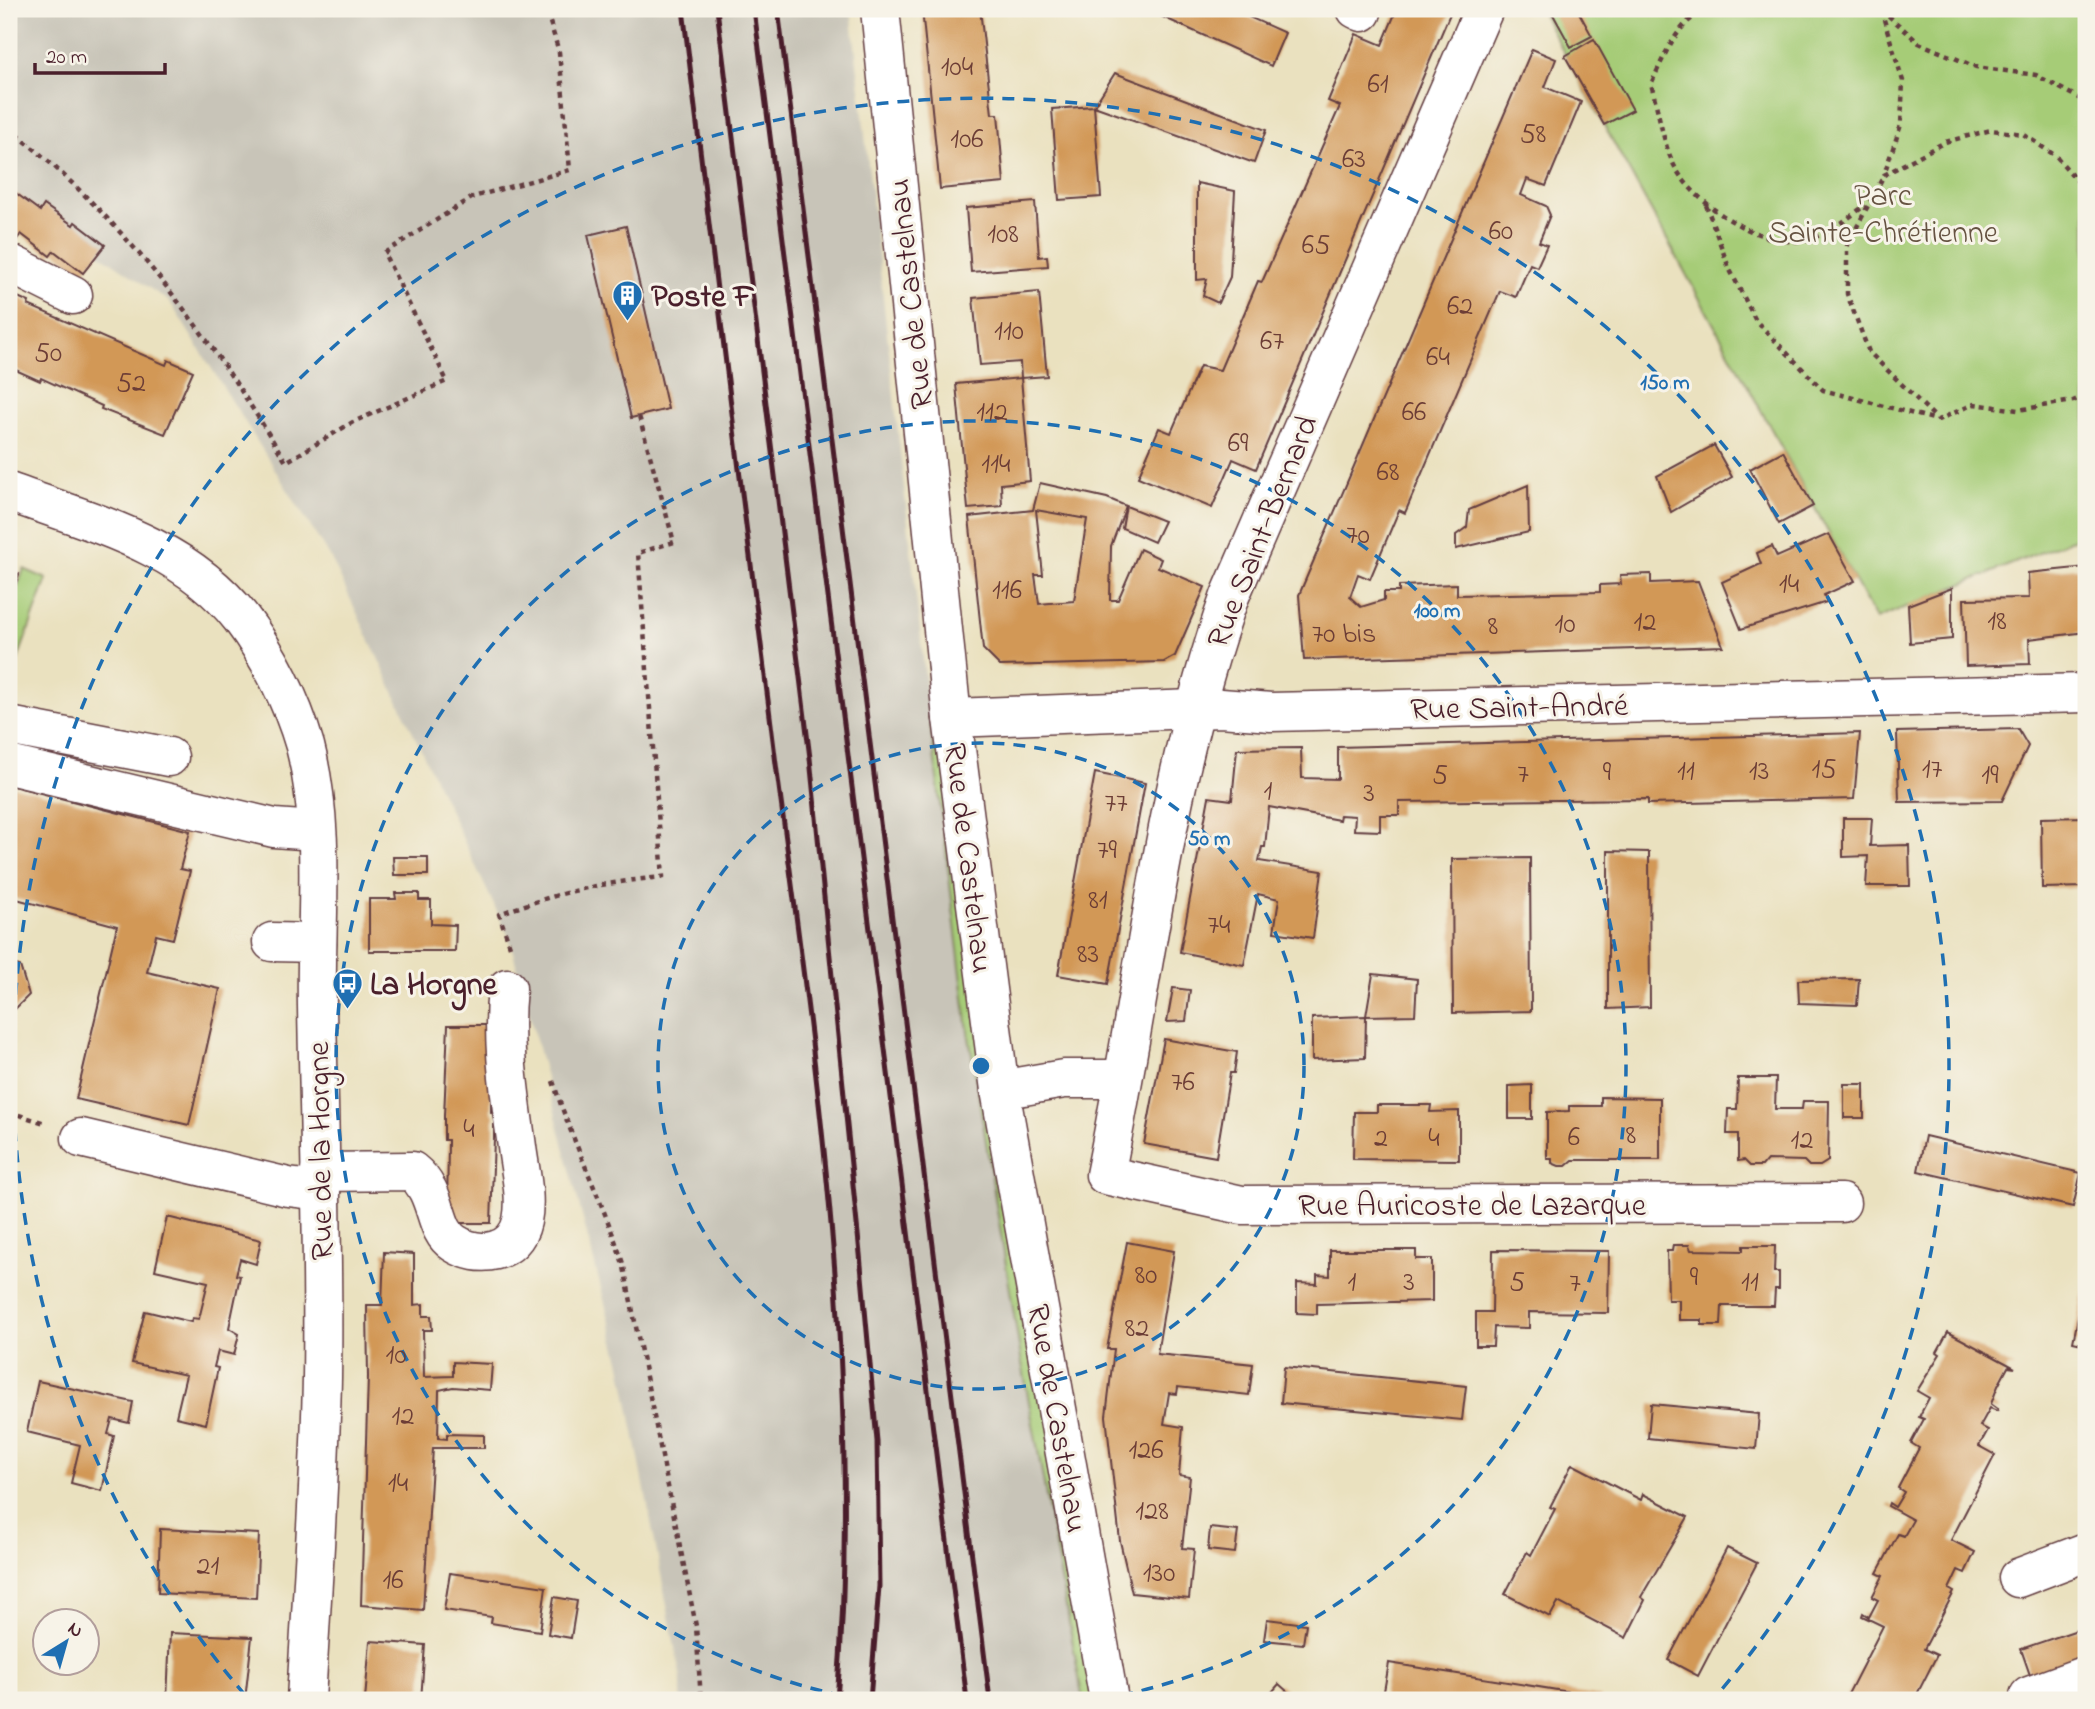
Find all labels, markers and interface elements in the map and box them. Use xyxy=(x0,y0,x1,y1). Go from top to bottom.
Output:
scale bar xyxy=(35,32,164,76)
text: 20 m xyxy=(46,43,87,73)
house number: 104 xyxy=(941,48,974,89)
house number: 61 xyxy=(1367,65,1389,106)
house number: 58 xyxy=(1520,115,1546,156)
house number: 106 xyxy=(950,120,984,161)
house number: 63 xyxy=(1342,140,1366,181)
park label: Parc Sainte-Chrétienne xyxy=(1768,174,1999,258)
street label: Rue de Castelnau xyxy=(877,176,948,411)
house number: 60 xyxy=(1489,212,1513,253)
house number: 108 xyxy=(987,215,1019,256)
house number: 65 xyxy=(1302,226,1330,267)
place label: Poste F xyxy=(651,275,755,322)
building icon: Poste F xyxy=(611,278,645,322)
house number: 62 xyxy=(1447,287,1473,328)
house number: 110 xyxy=(994,312,1024,353)
house number: 67 xyxy=(1260,322,1284,363)
house number: 50 xyxy=(34,334,62,375)
house number: 64 xyxy=(1426,338,1450,379)
house number: 52 xyxy=(116,364,146,405)
text: 150 m xyxy=(1640,369,1690,399)
house number: 112 xyxy=(976,393,1008,434)
house number: 66 xyxy=(1402,393,1426,434)
street label: Rue Saint-Bernard xyxy=(1196,409,1332,656)
house number: 69 xyxy=(1228,424,1249,465)
house number: 114 xyxy=(981,445,1011,486)
house number: 68 xyxy=(1377,453,1399,494)
house number: 70 xyxy=(1346,516,1370,557)
house number: 14 xyxy=(1779,565,1800,606)
house number: 116 xyxy=(992,571,1022,612)
text: 100 m xyxy=(1414,597,1460,627)
house number: 18 xyxy=(1987,602,2007,643)
house number: 12 xyxy=(1634,603,1656,644)
house number: 10 xyxy=(1554,605,1576,646)
house number: 8 xyxy=(1488,607,1498,648)
house number: 70 bis xyxy=(1312,615,1376,656)
street label: Rue Saint-André xyxy=(1410,684,1629,735)
street label: Rue de Castelnau xyxy=(929,741,1004,976)
house number: 15 xyxy=(1812,750,1836,791)
house number: 17 xyxy=(1922,750,1943,791)
house number: 11 xyxy=(1677,752,1695,793)
house number: 13 xyxy=(1749,752,1769,793)
house number: 9 xyxy=(1603,753,1612,794)
house number: 7 xyxy=(1517,755,1529,796)
house number: 5 xyxy=(1432,756,1448,797)
house number: 19 xyxy=(1981,756,1999,797)
house number: 1 xyxy=(1264,772,1273,813)
house number: 3 xyxy=(1363,774,1375,815)
house number: 77 xyxy=(1104,784,1128,825)
text: 50 m xyxy=(1188,825,1230,855)
house number: 79 xyxy=(1097,831,1118,872)
house number: 81 xyxy=(1088,881,1108,922)
house number: 74 xyxy=(1207,906,1231,947)
house number: 83 xyxy=(1077,935,1099,976)
place label: La Horgne xyxy=(370,963,498,1011)
bus stop icon: La Horgne xyxy=(330,966,364,1010)
street label: Rue de la Horgne xyxy=(297,1040,348,1261)
centre of rings xyxy=(969,1054,993,1078)
house number: 76 xyxy=(1171,1063,1195,1104)
house number: 4 xyxy=(463,1110,475,1151)
house number: 8 xyxy=(1626,1116,1636,1157)
house number: 6 xyxy=(1568,1118,1580,1159)
house number: 2 xyxy=(1374,1119,1388,1160)
house number: 4 xyxy=(1428,1119,1440,1160)
house number: 12 xyxy=(1791,1121,1813,1162)
street label: Rue Auricoste de Lazarque xyxy=(1298,1184,1647,1231)
house number: 80 xyxy=(1135,1256,1157,1297)
house number: 9 xyxy=(1690,1258,1699,1299)
house number: 1 xyxy=(1348,1263,1357,1304)
house number: 3 xyxy=(1403,1263,1415,1304)
house number: 5 xyxy=(1509,1263,1525,1304)
house number: 11 xyxy=(1741,1263,1759,1304)
house number: 7 xyxy=(1569,1264,1581,1305)
street label: Rue de Castelnau xyxy=(1012,1301,1099,1537)
house number: 82 xyxy=(1125,1309,1149,1350)
house number: 10 xyxy=(385,1336,407,1377)
house number: 12 xyxy=(392,1397,414,1438)
house number: 126 xyxy=(1128,1431,1164,1472)
house number: 14 xyxy=(388,1464,409,1505)
house number: 128 xyxy=(1135,1492,1169,1533)
house number: 21 xyxy=(197,1547,220,1588)
house number: 130 xyxy=(1143,1554,1175,1595)
house number: 16 xyxy=(382,1561,404,1602)
north arrow xyxy=(32,1608,102,1678)
text: N xyxy=(61,1616,88,1645)

